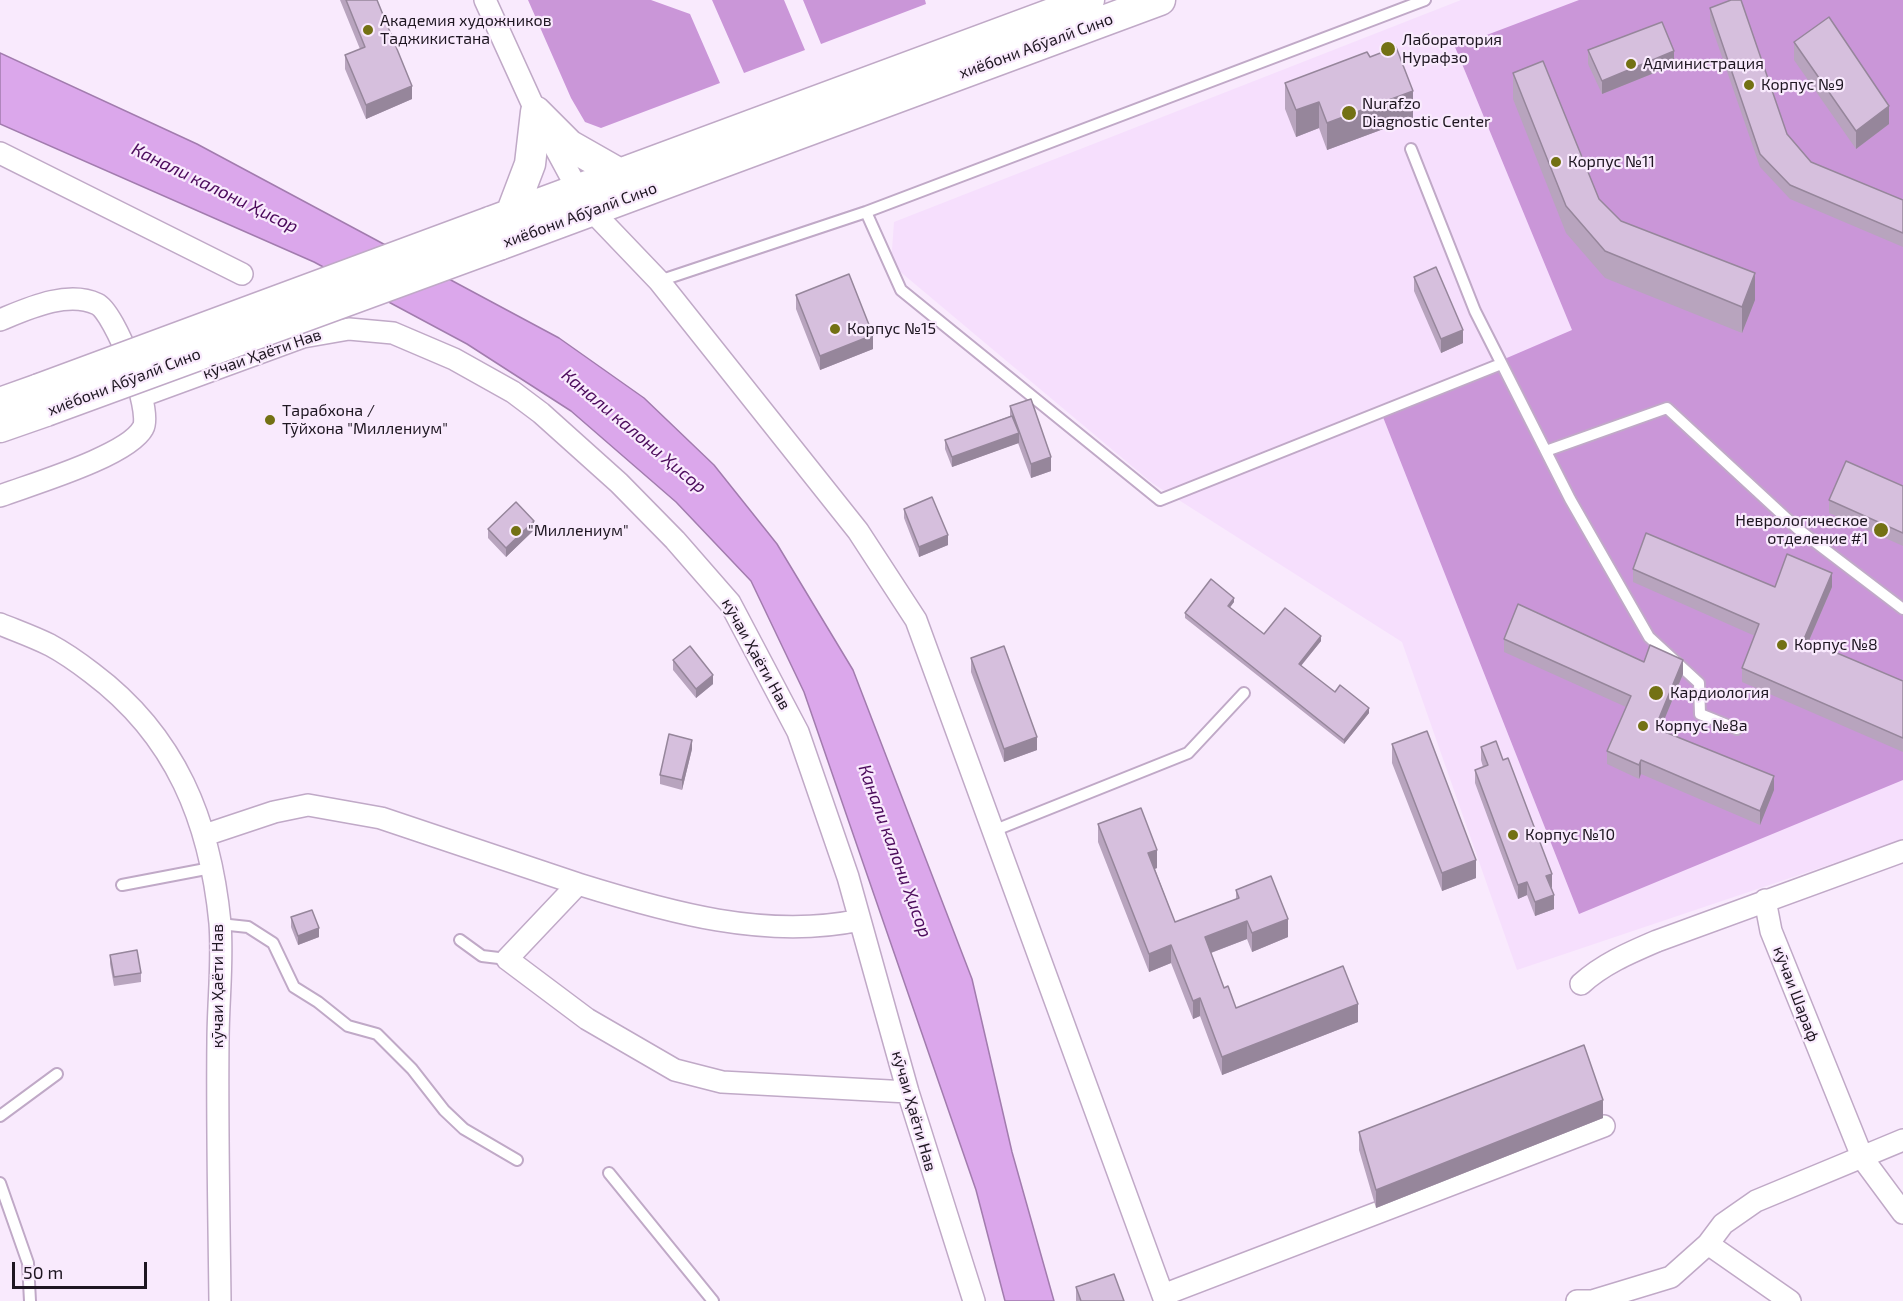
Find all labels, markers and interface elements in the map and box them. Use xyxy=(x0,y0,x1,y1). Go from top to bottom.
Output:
street label: хиёбони Абӯалӣ Сино xyxy=(956,9,1116,83)
place label: Академия художников Таджикистана xyxy=(380,11,552,49)
marker: Академия художников Таджикистана xyxy=(361,23,375,37)
place label: Лаборатория Нурафзо xyxy=(1402,30,1502,68)
marker: Лаборатория Нурафзо xyxy=(1379,40,1397,58)
place label: Администрация xyxy=(1643,54,1764,74)
marker: Администрация xyxy=(1624,57,1638,71)
place label: Корпус №9 xyxy=(1761,75,1844,95)
marker: Корпус №9 xyxy=(1742,78,1756,92)
place label: Nurafzo Diagnostic Center xyxy=(1362,94,1490,132)
marker: Nurafzo Diagnostic Center xyxy=(1340,104,1358,122)
water label: Канали калони Ҳисор xyxy=(128,138,302,238)
place label: Корпус №11 xyxy=(1568,152,1655,172)
marker: Корпус №11 xyxy=(1549,155,1563,169)
street label: хиёбони Абӯалӣ Сино xyxy=(500,178,660,252)
place label: Корпус №15 xyxy=(847,319,936,339)
marker: Корпус №15 xyxy=(828,322,842,336)
street label: кӯчаи Ҳаёти Нав xyxy=(200,325,324,383)
street label: хиёбони Абӯалӣ Сино xyxy=(45,344,203,420)
water label: Канали калони Ҳисор xyxy=(557,364,711,498)
place label: Тарабхона / Тӯйхона "Миллениум" xyxy=(282,401,448,439)
marker: Тарабхона / Тӯйхона "Миллениум" xyxy=(263,413,277,427)
place label: Неврологическое отделение #1 xyxy=(1735,511,1868,549)
place label: "Миллениум" xyxy=(528,521,629,541)
marker: Неврологическое отделение #1 xyxy=(1872,521,1890,539)
marker: "Миллениум" xyxy=(509,524,523,538)
street label: кӯчаи Ҳаёти Нав xyxy=(717,595,795,713)
place label: Корпус №8 xyxy=(1794,635,1878,655)
marker: Корпус №8 xyxy=(1775,638,1789,652)
place label: Кардиология xyxy=(1670,683,1769,703)
marker: Кардиология xyxy=(1647,684,1665,702)
place label: Корпус №8а xyxy=(1655,716,1748,736)
marker: Корпус №8а xyxy=(1636,719,1650,733)
water label: Канали калони Ҳисор xyxy=(854,762,936,940)
place label: Корпус №10 xyxy=(1525,825,1615,845)
marker: Корпус №10 xyxy=(1506,828,1520,842)
street label: кӯчаи Ҳаёти Нав xyxy=(208,924,228,1048)
street label: кӯчаи Шараф xyxy=(1769,944,1823,1044)
street label: кӯчаи Ҳаёти Нав xyxy=(888,1049,940,1173)
scale bar xyxy=(15,1250,150,1288)
text: 50 m xyxy=(23,1261,63,1283)

